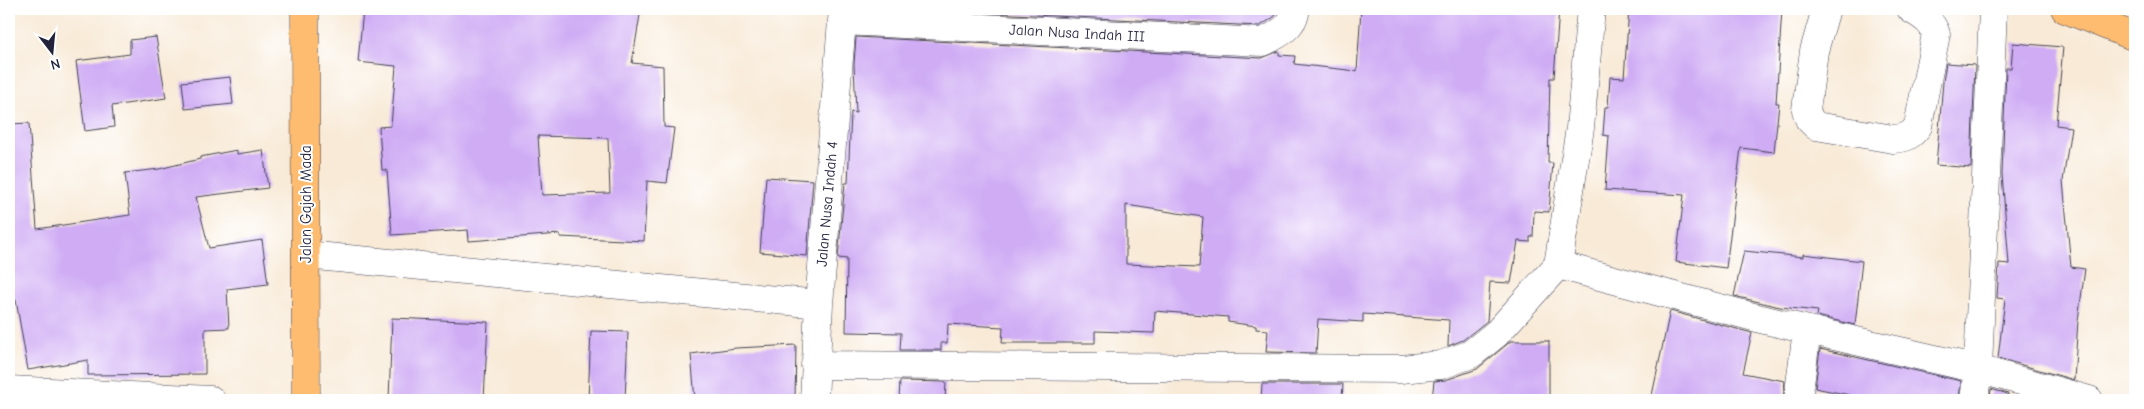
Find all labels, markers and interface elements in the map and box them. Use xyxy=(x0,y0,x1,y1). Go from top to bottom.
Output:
street label: Jalan Nusa Indah III xyxy=(1009,20,1145,46)
north arrow xyxy=(28,28,78,78)
text: N xyxy=(49,55,62,73)
street label: Jalan Nusa Indah 4 xyxy=(813,141,841,267)
street label: Jalan Gajah Mada xyxy=(297,145,315,263)

